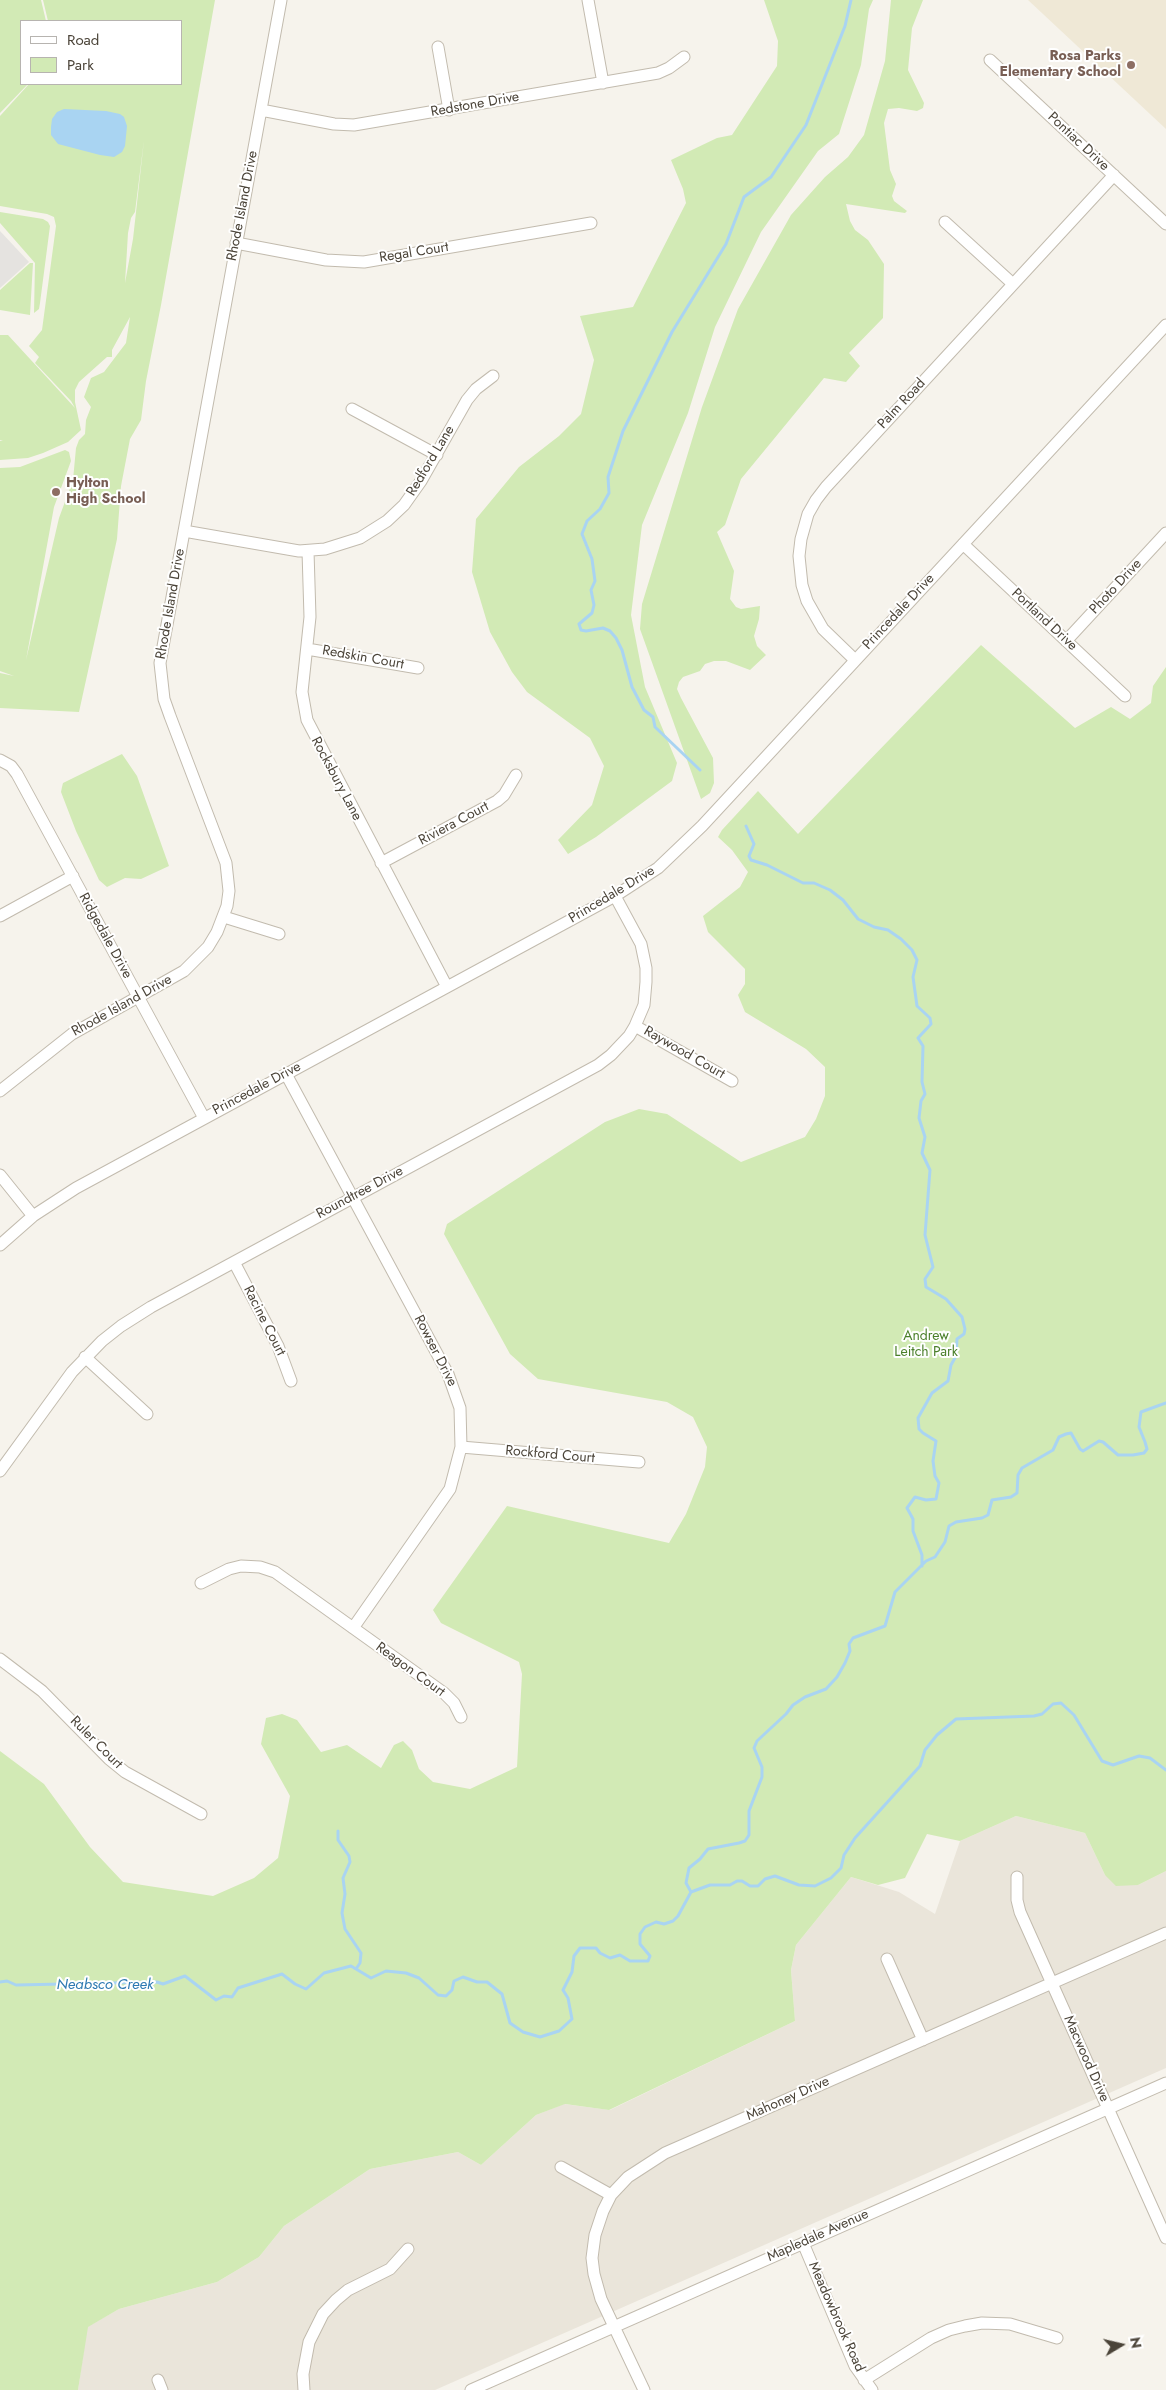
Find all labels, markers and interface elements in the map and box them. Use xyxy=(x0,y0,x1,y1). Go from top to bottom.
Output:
legend xyxy=(20,20,182,85)
text: Road xyxy=(67,29,99,51)
place label: Rosa Parks Elementary School xyxy=(1000,49,1121,82)
text: Park xyxy=(67,54,94,76)
marker: Rosa Parks Elementary School xyxy=(1125,59,1137,71)
street label: Redstone Drive xyxy=(429,89,521,121)
street label: Pontiac Drive xyxy=(1044,109,1112,175)
street label: Rhode Island Drive xyxy=(224,149,262,263)
street label: Regal Court xyxy=(378,239,450,267)
street label: Palm Road xyxy=(875,375,929,433)
street label: Redford Lane xyxy=(403,423,459,499)
place label: Hylton High School xyxy=(66,476,146,508)
marker: Hylton High School xyxy=(50,486,62,498)
street label: Rhode Island Drive xyxy=(153,547,189,661)
street label: Photo Drive xyxy=(1086,556,1146,618)
street label: Princedale Drive xyxy=(860,571,938,653)
street label: Portland Drive xyxy=(1008,585,1080,655)
street label: Redskin Court xyxy=(321,643,405,673)
street label: Rocksbury Lane xyxy=(307,734,365,824)
street label: Riviera Court xyxy=(416,799,492,849)
street label: Princedale Drive xyxy=(566,863,658,927)
street label: Ridgedale Drive xyxy=(75,890,135,982)
street label: Rhode Island Drive xyxy=(69,972,175,1040)
street label: Raywood Court xyxy=(641,1023,727,1083)
street label: Princedale Drive xyxy=(210,1059,304,1119)
street label: Roundtree Drive xyxy=(314,1163,406,1223)
street label: Racine Court xyxy=(239,1283,289,1359)
street label: Rowser Drive xyxy=(410,1313,460,1389)
park label: Andrew Leitch Park xyxy=(894,1329,958,1361)
street label: Rockford Court xyxy=(505,1443,595,1467)
street label: Reagon Court xyxy=(372,1639,448,1701)
street label: Ruler Court xyxy=(66,1713,126,1773)
water label: Neabsco Creek xyxy=(57,1976,153,1994)
street label: Macwood Drive xyxy=(1059,2013,1113,2105)
street label: Mahoney Drive xyxy=(744,2073,832,2125)
street label: Mapledale Avenue xyxy=(765,2206,871,2266)
street label: Meadowbrook Road xyxy=(804,2259,868,2375)
north arrow xyxy=(1096,2320,1146,2370)
text: N xyxy=(1125,2336,1147,2350)

